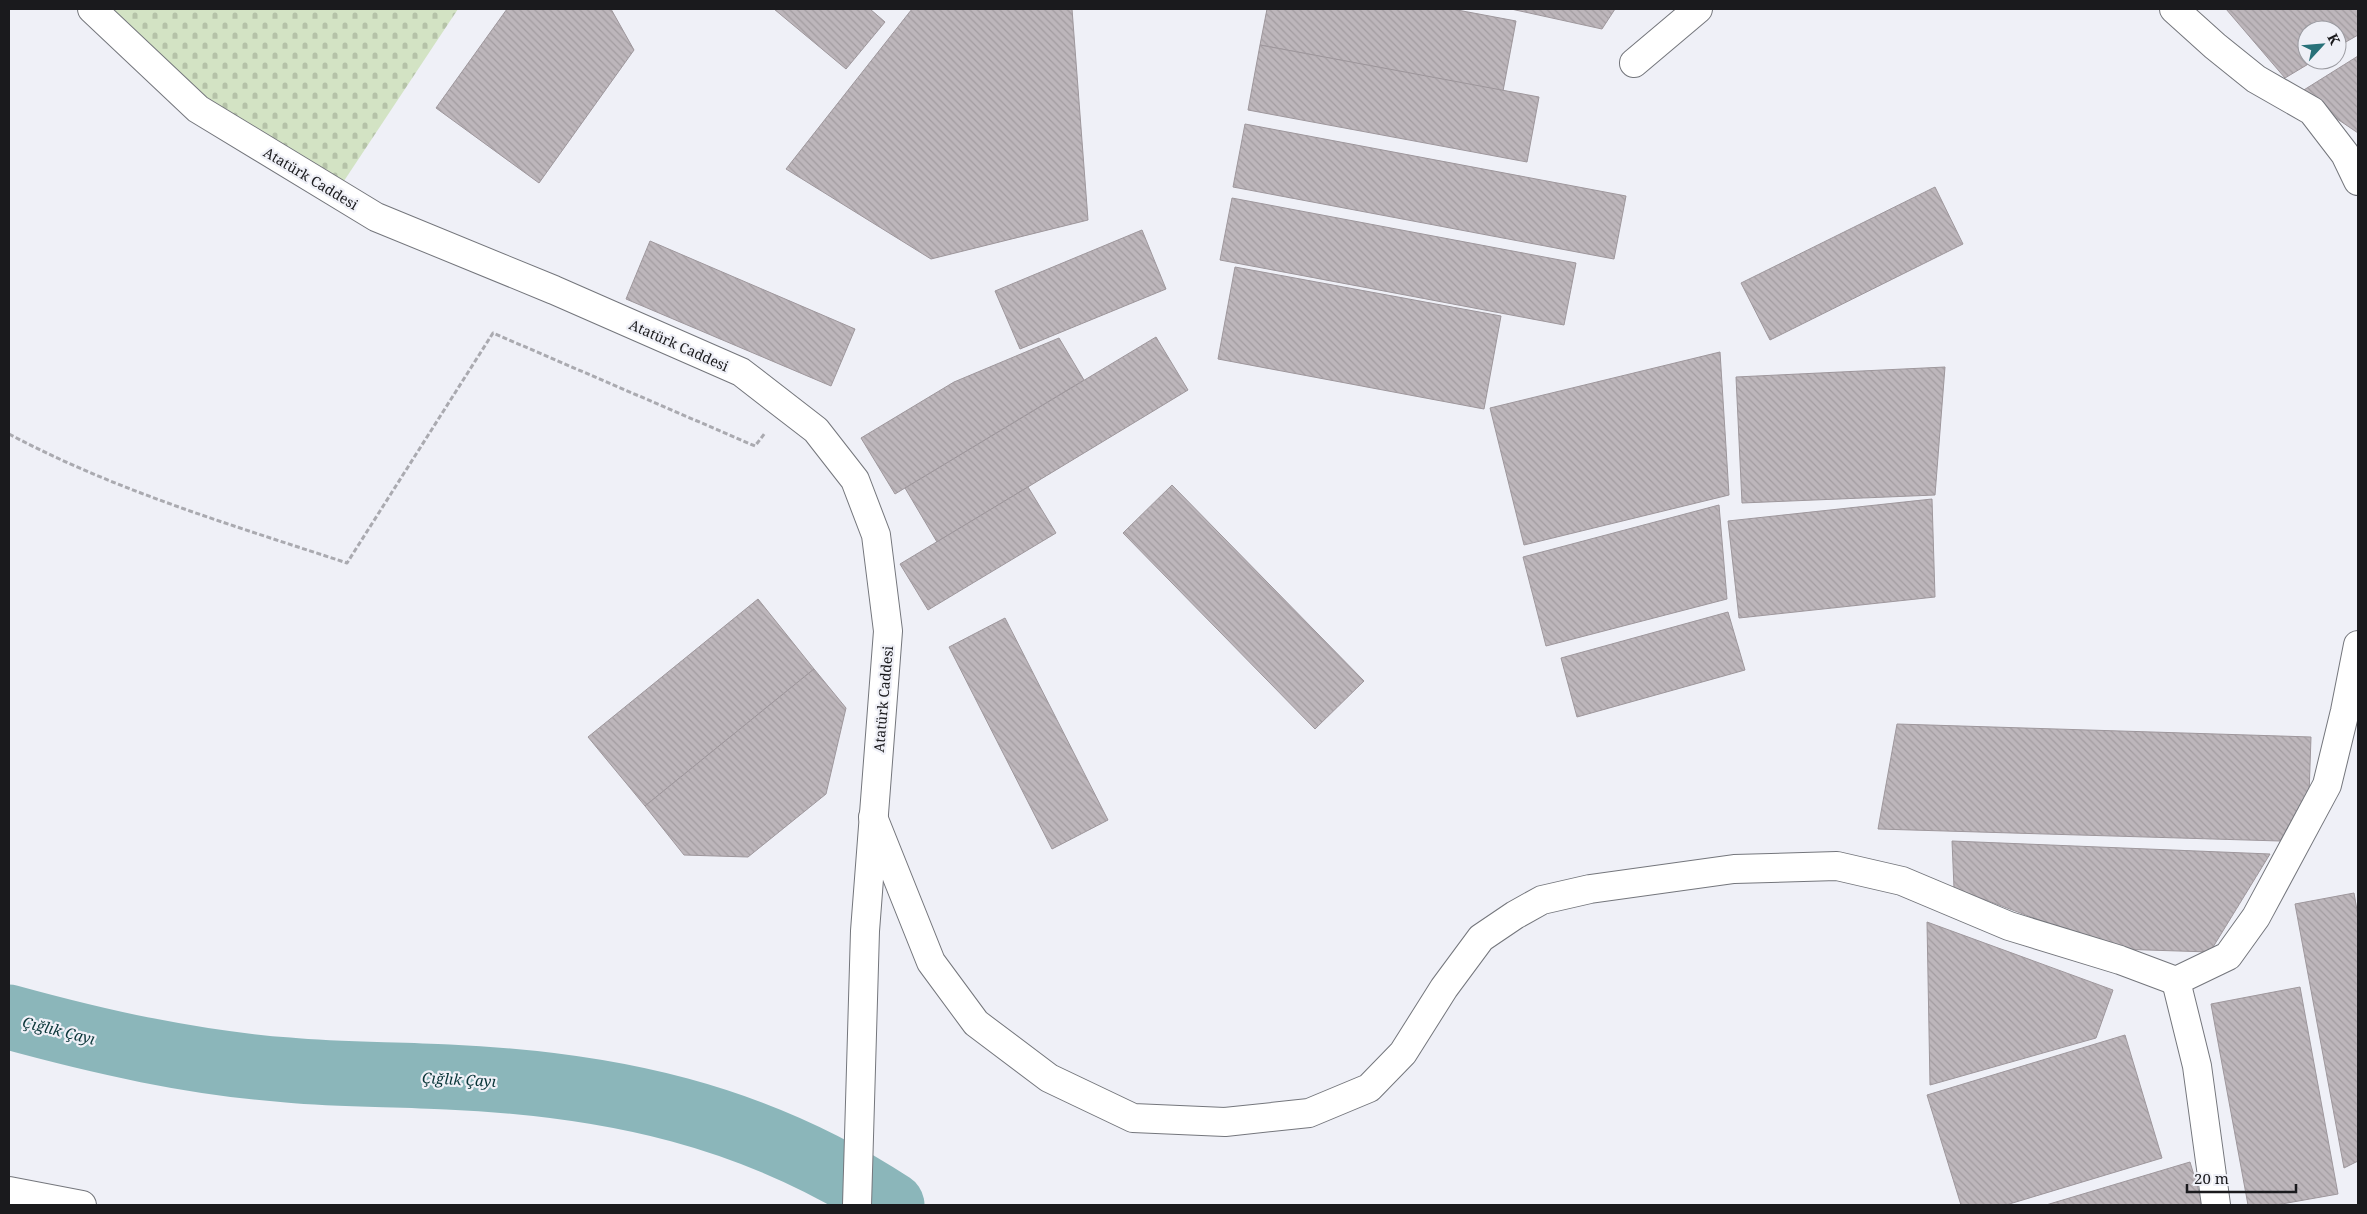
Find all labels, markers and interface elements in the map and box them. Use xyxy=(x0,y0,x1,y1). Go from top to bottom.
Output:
north arrow xyxy=(2297,20,2347,70)
text: K xyxy=(2323,30,2345,49)
street label: Atatürk Caddesi xyxy=(260,142,362,214)
street label: Atatürk Caddesi xyxy=(626,315,732,376)
street label: Atatürk Caddesi xyxy=(869,644,897,753)
water label: Çığlık Çayı xyxy=(21,1011,98,1049)
water label: Çığlık Çayı xyxy=(421,1067,497,1091)
scale bar xyxy=(2187,1162,2296,1194)
text: 20 m xyxy=(2194,1168,2229,1188)

